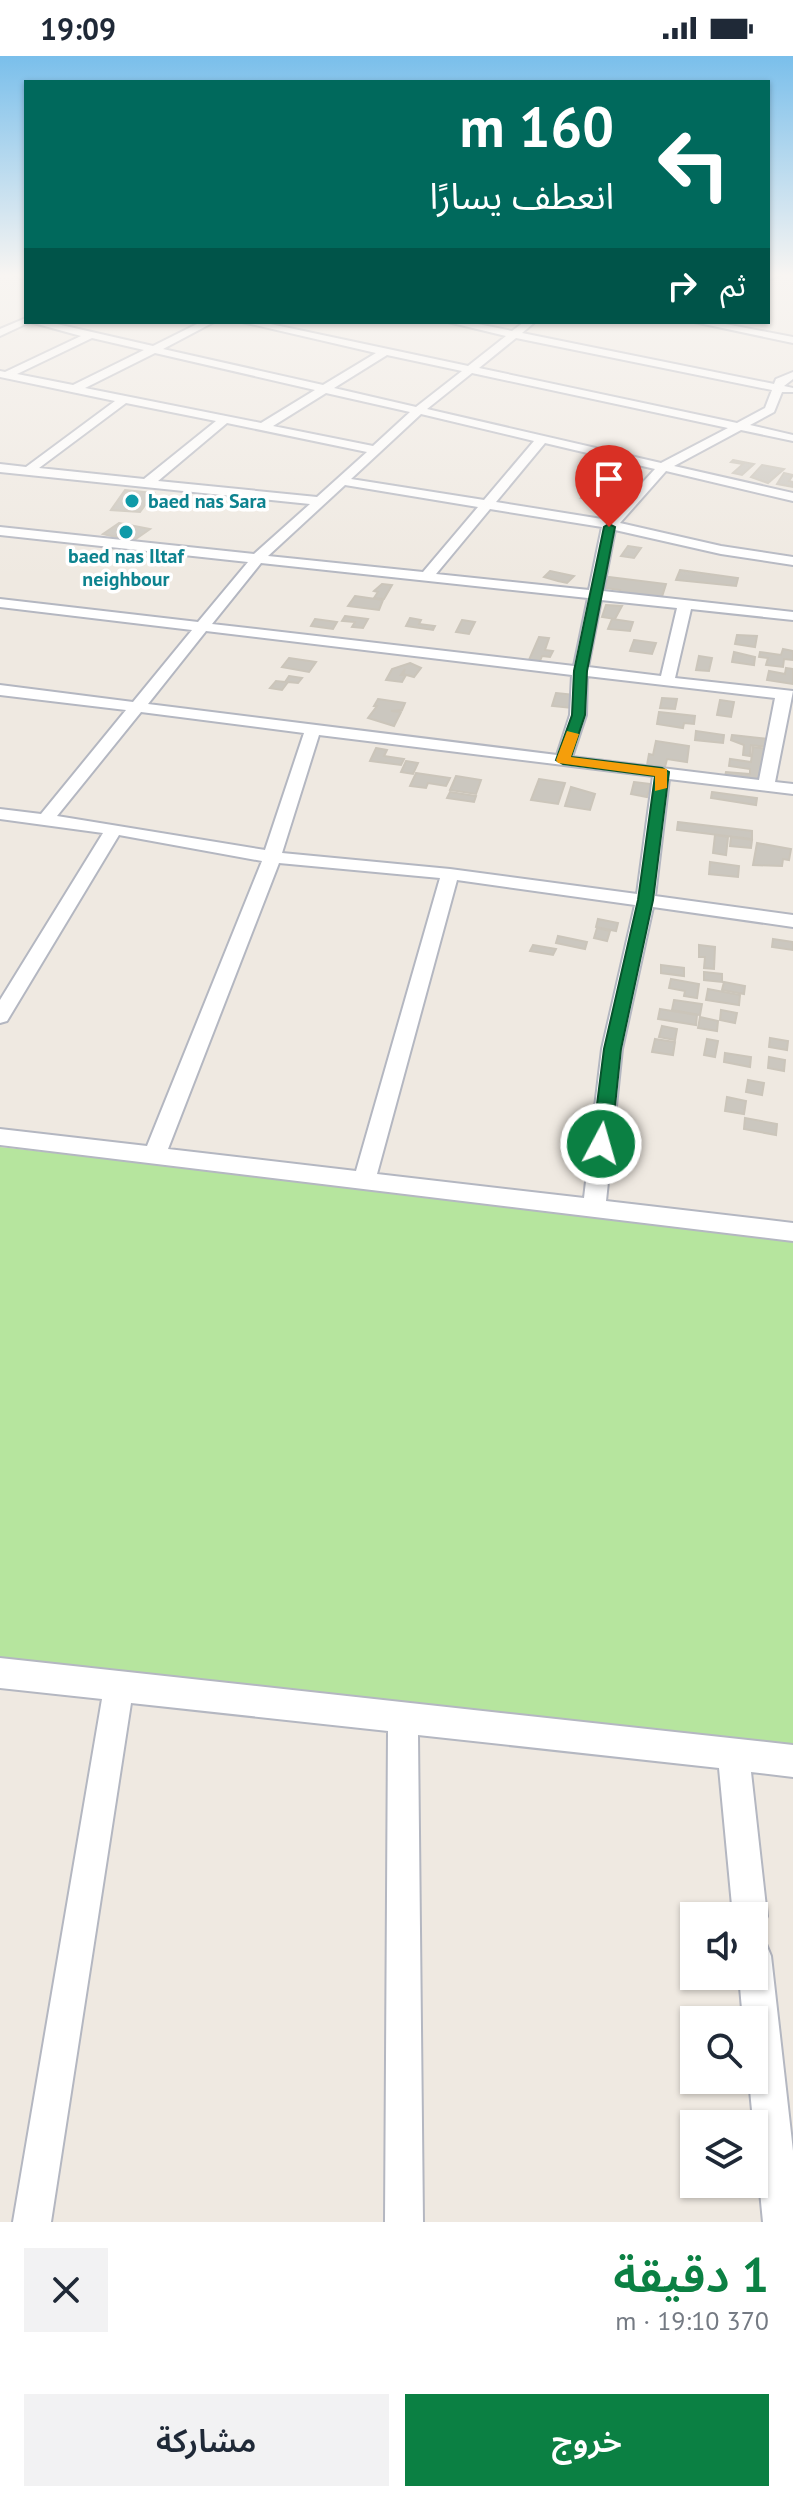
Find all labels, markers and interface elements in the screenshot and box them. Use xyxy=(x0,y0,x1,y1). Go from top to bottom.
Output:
text: 19:09 xyxy=(40,9,116,48)
text: 160 m xyxy=(459,90,614,162)
icon: left xyxy=(642,112,746,216)
text: انعطف يسارًا xyxy=(430,172,614,219)
icon: right xyxy=(660,264,704,308)
text: ثم xyxy=(720,265,746,304)
pin xyxy=(575,445,643,527)
icon: arrive xyxy=(587,457,631,501)
place label: baed nas Sara xyxy=(148,488,266,514)
marker: baed nas Sara xyxy=(123,492,141,510)
marker: baed nas Iltaf neighbour xyxy=(117,523,135,541)
place label: baed nas Iltaf neighbour xyxy=(68,543,186,592)
position arrow xyxy=(559,1102,643,1186)
map controls xyxy=(680,1902,768,2198)
button: sound xyxy=(680,1902,768,1990)
button: search xyxy=(680,2006,768,2094)
button: layers xyxy=(680,2110,768,2198)
text: 1 دقيقة xyxy=(613,2243,769,2305)
button: close xyxy=(24,2248,108,2332)
text: 370 m · 19:10 xyxy=(615,2304,769,2337)
button: مشاركة xyxy=(24,2394,389,2486)
button: خروج xyxy=(405,2394,769,2486)

